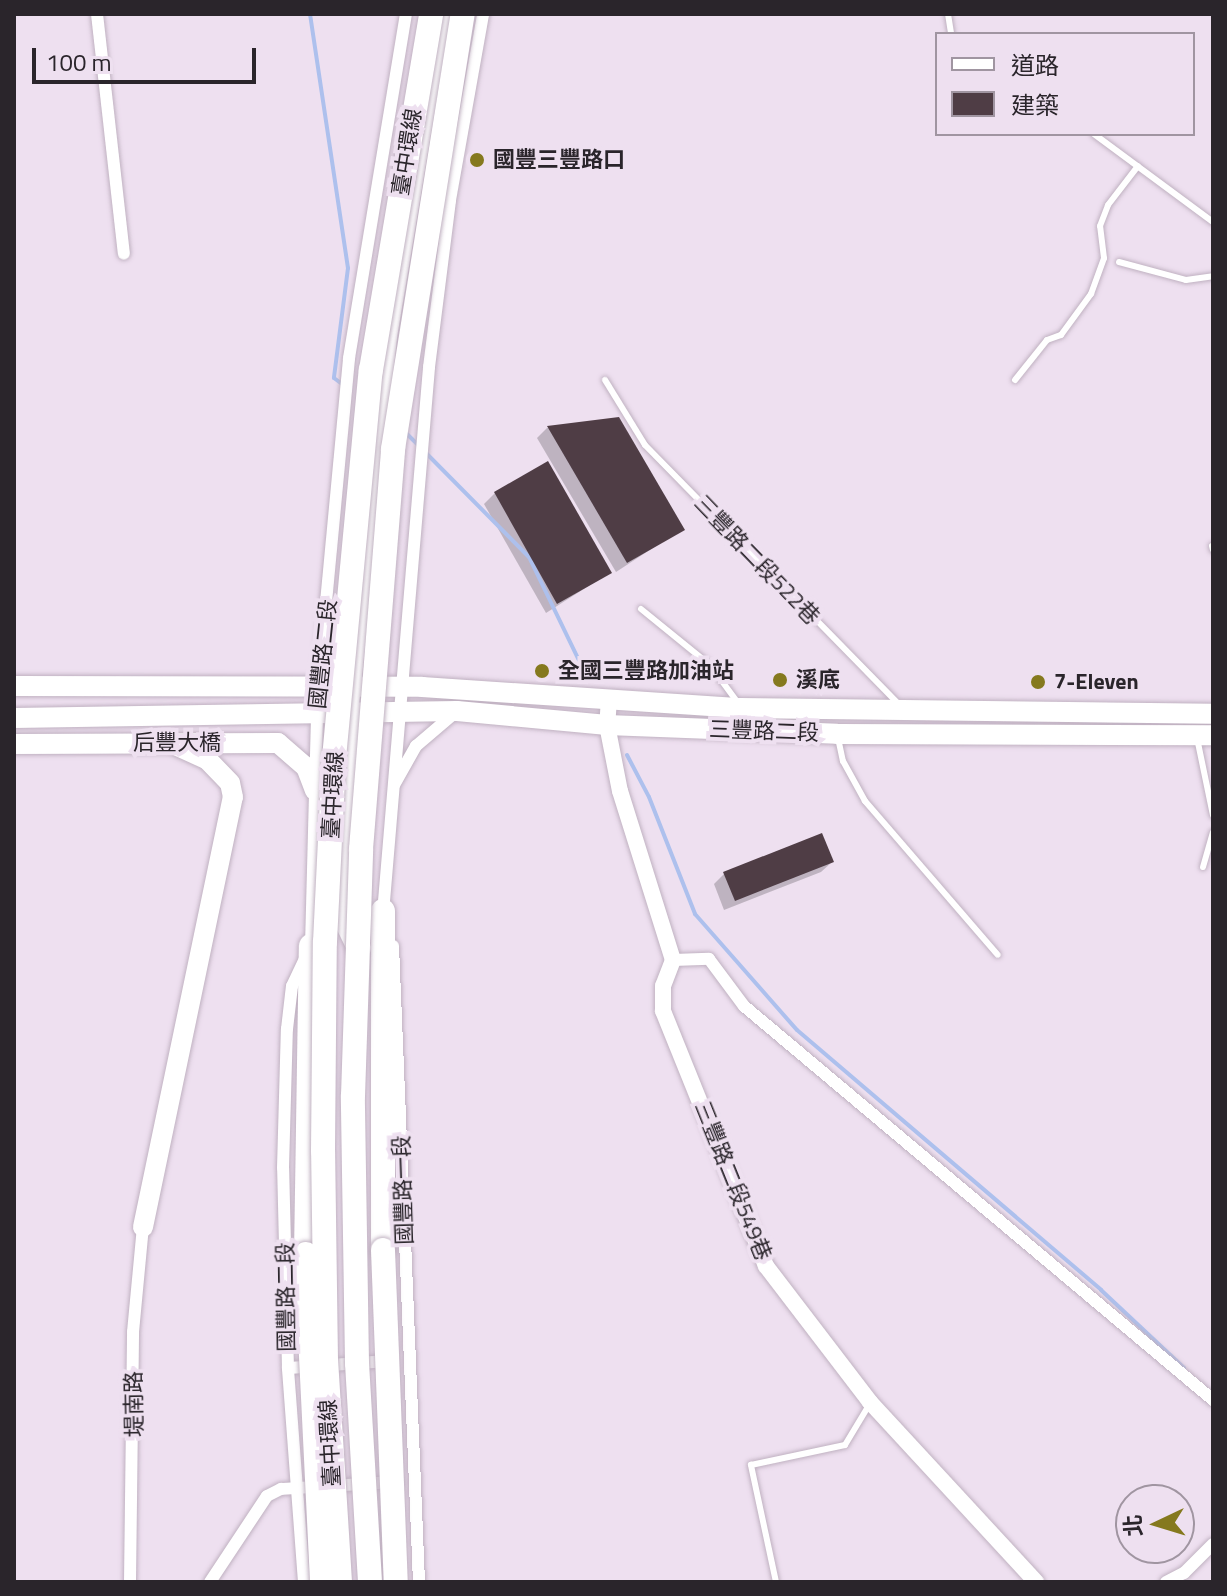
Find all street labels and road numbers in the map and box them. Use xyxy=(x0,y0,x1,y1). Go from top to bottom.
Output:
street label: 臺中環線 xyxy=(387,106,427,198)
street label: 三豐路二段522巷 xyxy=(689,490,825,630)
street label: 國豐路二段 xyxy=(304,598,342,710)
street label: 三豐路二段 xyxy=(709,716,819,746)
street label: 后豐大橋 xyxy=(133,730,221,756)
street label: 臺中環線 xyxy=(318,750,348,840)
street label: 三豐路二段549巷 xyxy=(689,1098,777,1264)
street label: 國豐路一段 xyxy=(388,1135,418,1245)
street label: 國豐路二段 xyxy=(272,1242,300,1352)
street label: 堤南路 xyxy=(120,1371,148,1437)
street label: 臺中環線 xyxy=(315,1398,345,1488)

